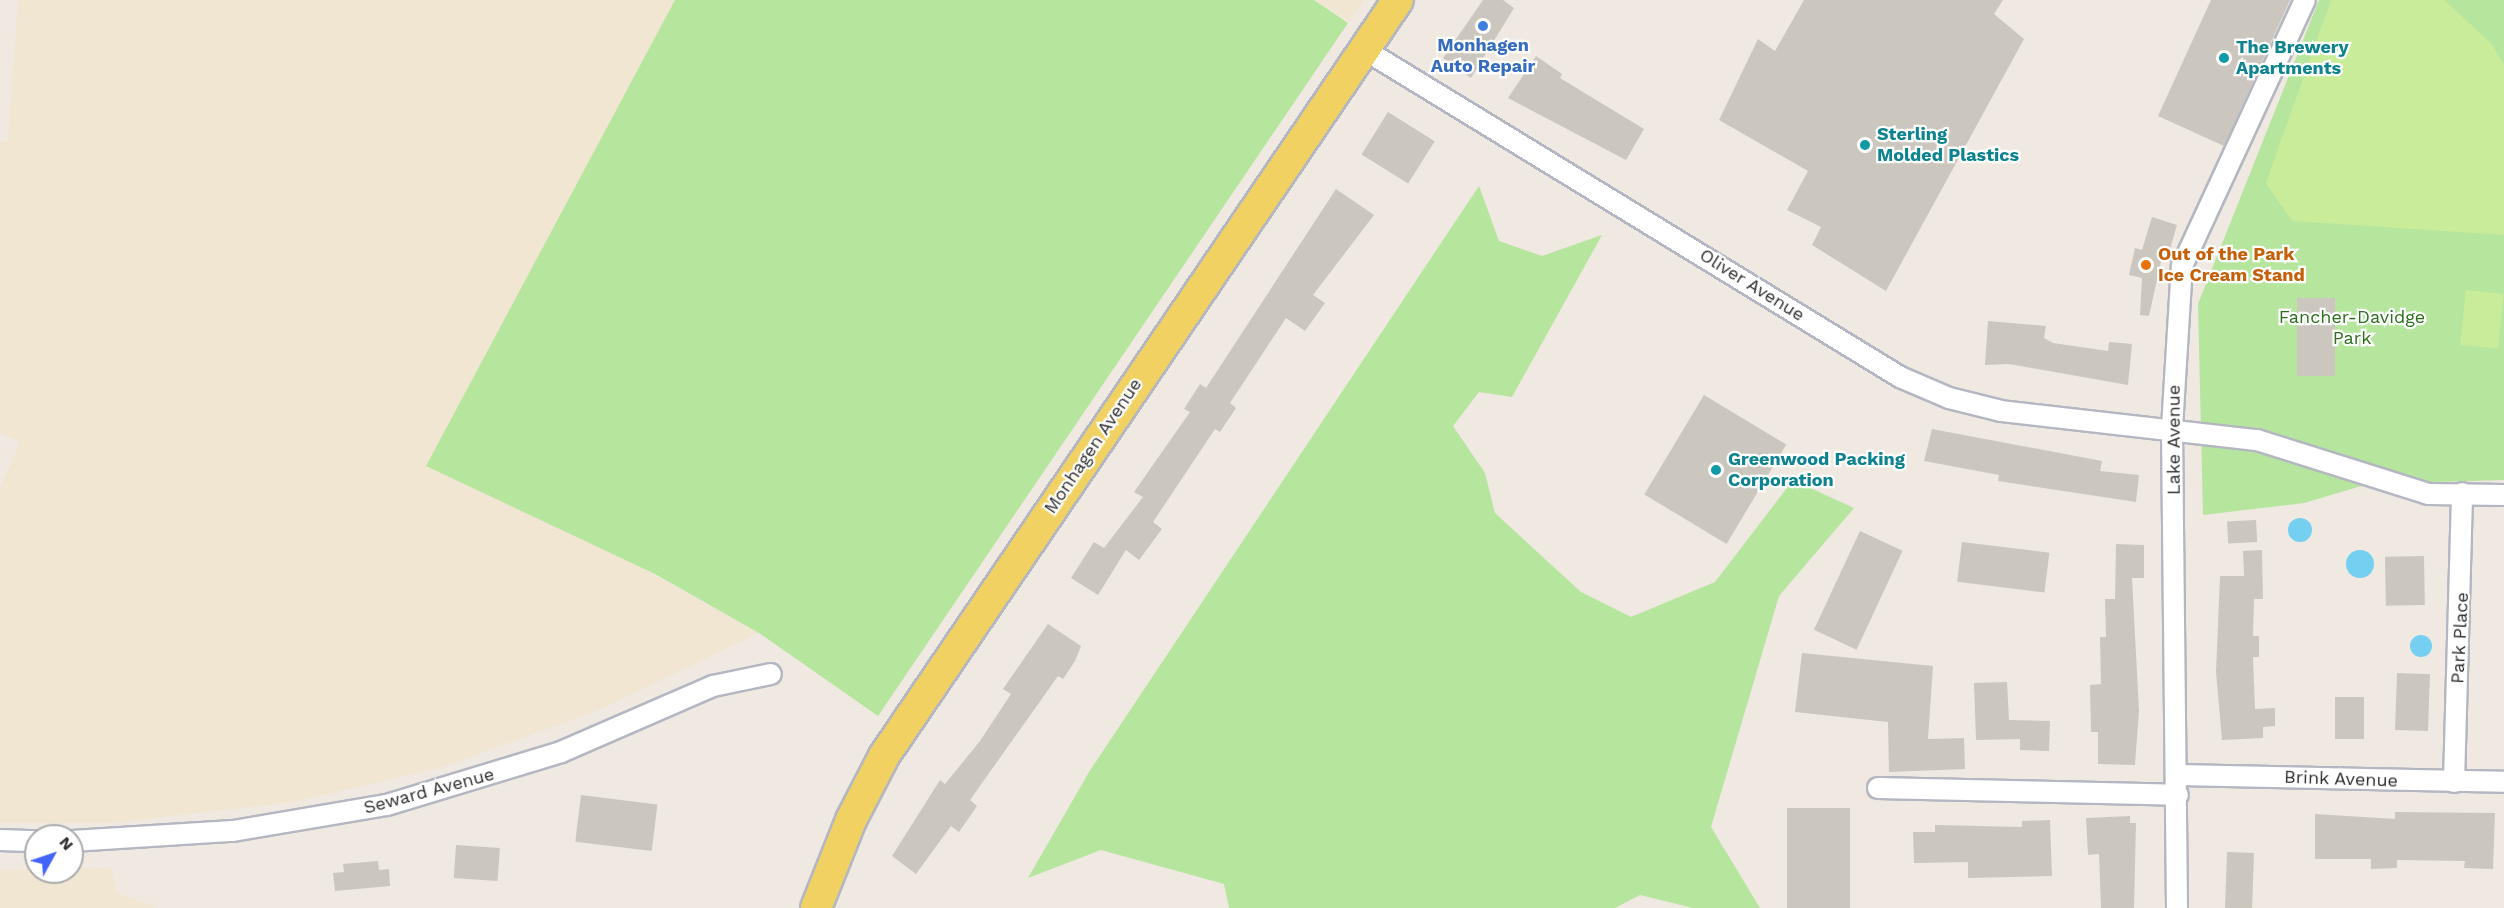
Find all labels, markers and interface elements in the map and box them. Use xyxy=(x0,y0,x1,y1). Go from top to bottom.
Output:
marker: Monhagen Auto Repair xyxy=(1476,19,1490,33)
place label: Monhagen Auto Repair xyxy=(1431,35,1535,78)
place label: The Brewery Apartments xyxy=(2236,37,2349,80)
marker: The Brewery Apartments xyxy=(2217,51,2231,65)
place label: Sterling Molded Plastics xyxy=(1877,124,2019,166)
marker: Sterling Molded Plastics xyxy=(1858,138,1872,152)
street label: Oliver Avenue xyxy=(1695,244,1809,326)
place label: Out of the Park Ice Cream Stand xyxy=(2158,244,2305,286)
marker: Out of the Park Ice Cream Stand xyxy=(2139,258,2153,272)
park label: Fancher-Davidge Park xyxy=(2279,307,2425,350)
street label: Monhagen Avenue xyxy=(1039,374,1147,518)
street label: Lake Avenue xyxy=(2163,384,2185,496)
place label: Greenwood Packing Corporation xyxy=(1728,449,1905,492)
marker: Greenwood Packing Corporation xyxy=(1709,463,1723,477)
street label: Park Place xyxy=(2447,591,2473,685)
street label: Seward Avenue xyxy=(361,763,497,819)
street label: Brink Avenue xyxy=(2283,766,2399,792)
north arrow xyxy=(24,824,84,884)
text: N xyxy=(56,833,78,854)

